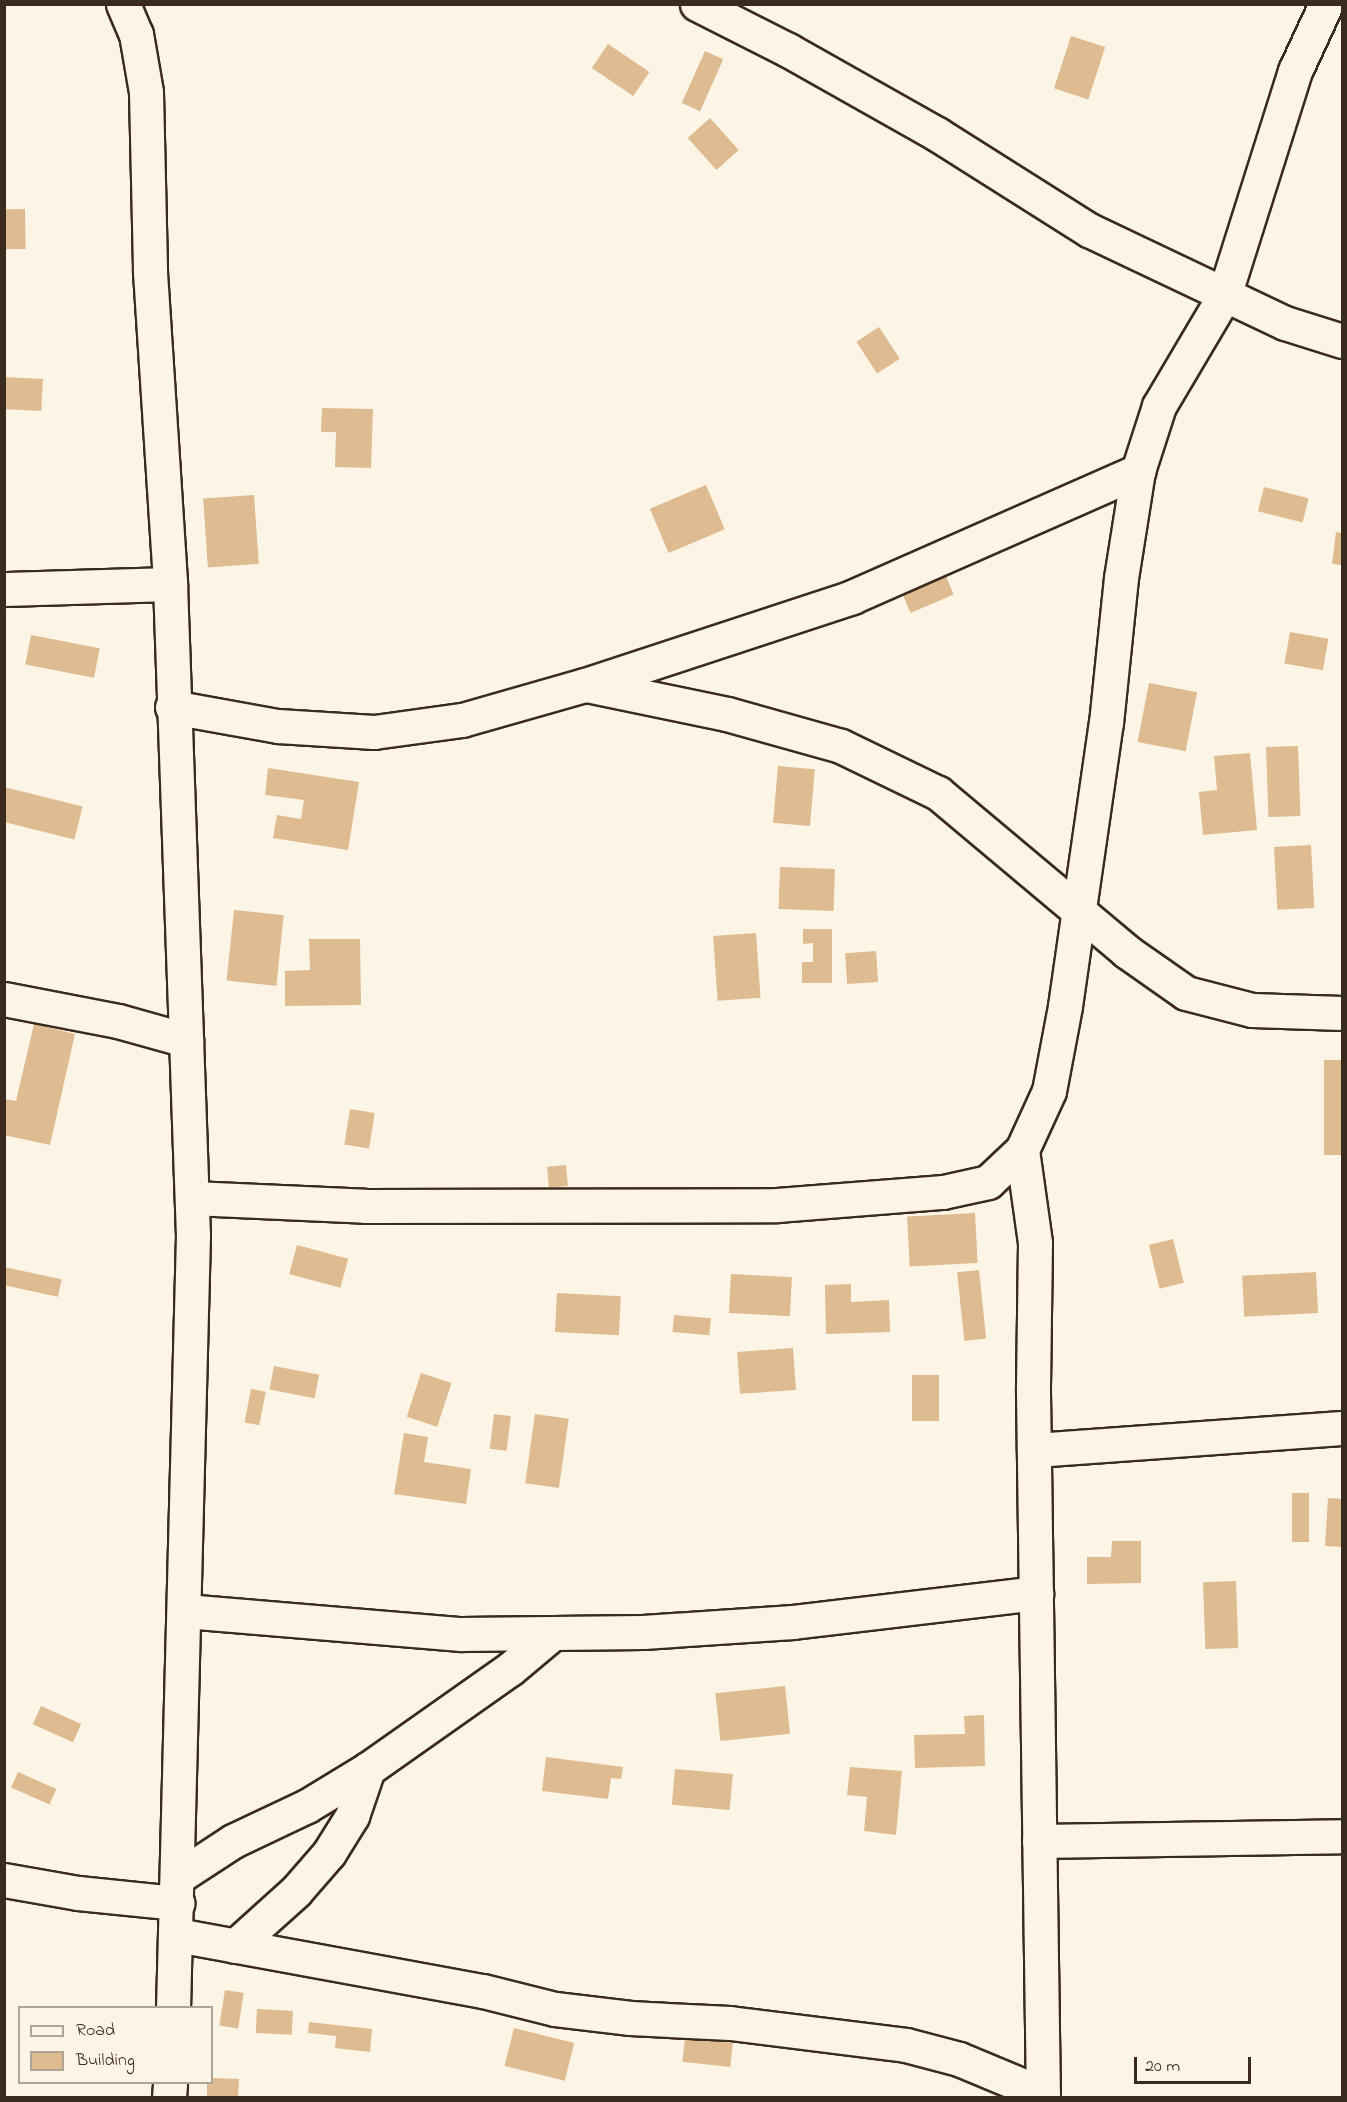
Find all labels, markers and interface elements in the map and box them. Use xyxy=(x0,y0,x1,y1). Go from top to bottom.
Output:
legend xyxy=(18,2006,213,2084)
text: Road xyxy=(76,2018,115,2044)
scale bar xyxy=(1137,2045,1254,2083)
text: Building xyxy=(76,2048,135,2074)
text: 20 m xyxy=(1145,2054,1180,2080)

